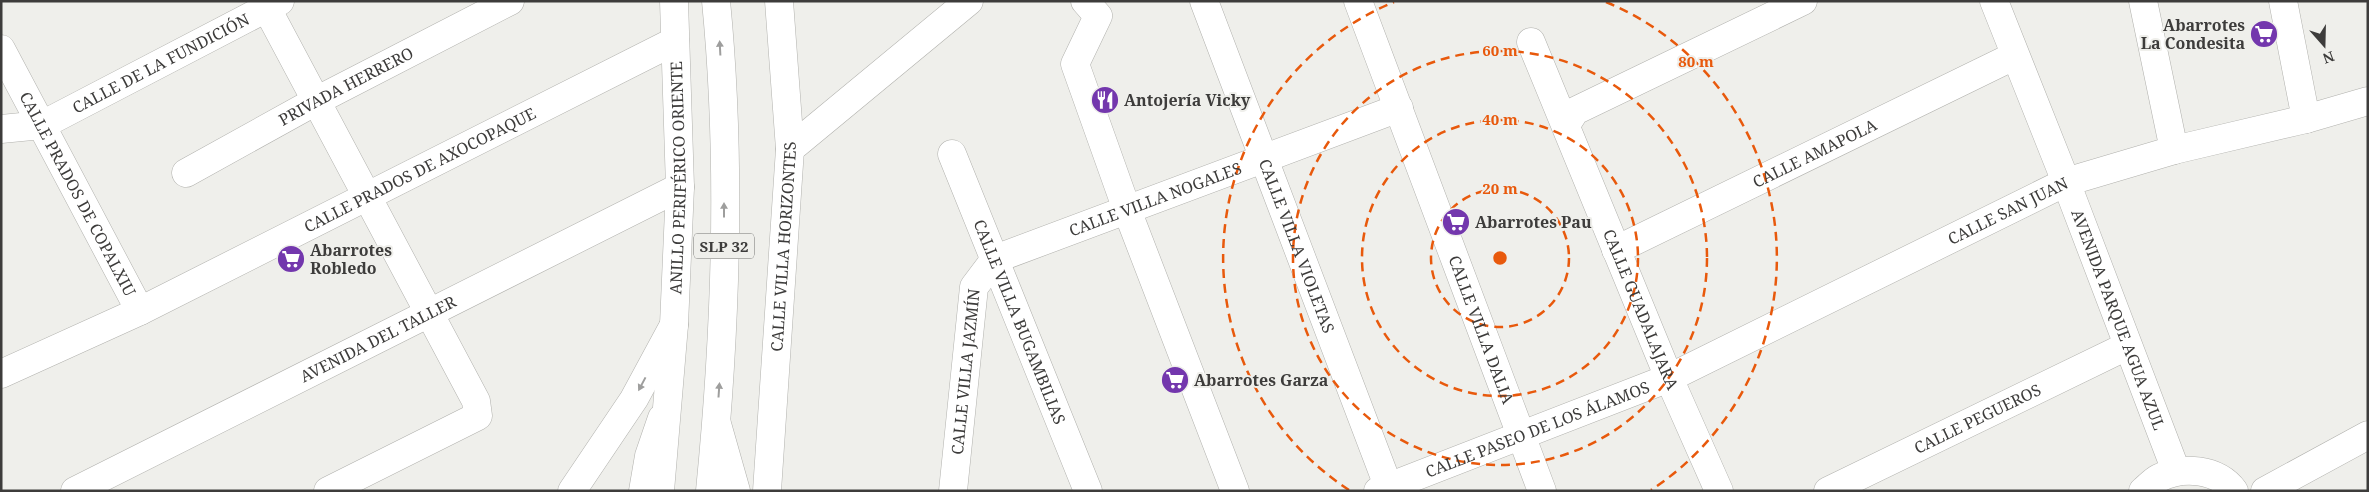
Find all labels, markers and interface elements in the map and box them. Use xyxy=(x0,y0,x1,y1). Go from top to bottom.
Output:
street label: CALLE DE LA FUNDICIÓN xyxy=(68,8,253,118)
place label: Abarrotes La Condesita xyxy=(2141,14,2245,54)
supermarket icon: Abarrotes La Condesita xyxy=(2249,19,2279,49)
north arrow xyxy=(2299,20,2349,70)
one-way arrow xyxy=(716,39,724,55)
text: 60 m xyxy=(1482,40,1518,60)
street label: PRIVADA HERRERO xyxy=(275,42,417,131)
text: N xyxy=(2320,47,2337,69)
text: 80 m xyxy=(1678,51,1714,71)
street label: ANILLO PERIFÉRICO ORIENTE xyxy=(664,61,691,295)
restaurant icon: Antojería Vicky xyxy=(1090,85,1120,115)
street label: CALLE PRADOS DE COPALXIU xyxy=(15,88,141,300)
place label: Antojería Vicky xyxy=(1124,89,1251,111)
street label: CALLE PRADOS DE AXOCOPAQUE xyxy=(300,102,540,238)
text: 40 m xyxy=(1482,109,1518,129)
street label: CALLE AMAPOLA xyxy=(1749,113,1881,193)
street label: CALLE VILLA HORIZONTES xyxy=(765,141,801,352)
street label: CALLE VILLA VIOLETAS xyxy=(1254,156,1340,336)
street label: CALLE VILLA NOGALES xyxy=(1066,157,1245,241)
street label: CALLE SAN JUAN xyxy=(1944,172,2072,250)
text: 20 m xyxy=(1482,178,1518,198)
one-way arrow xyxy=(721,202,729,218)
street label: AVENIDA PARQUE AGUA AZUL xyxy=(2066,206,2170,433)
supermarket icon: Abarrotes Pau xyxy=(1441,207,1471,237)
place label: Abarrotes Pau xyxy=(1475,211,1592,233)
street label: CALLE VILLA BUGAMBILIAS xyxy=(969,216,1071,428)
street label: CALLE GUADALAJARA xyxy=(1598,226,1684,394)
road number: SLP 32 xyxy=(694,234,754,258)
place label: Abarrotes Robledo xyxy=(310,239,392,279)
supermarket icon: Abarrotes Robledo xyxy=(276,244,306,274)
centre of rings xyxy=(1491,249,1509,267)
street label: CALLE VILLA DALIA xyxy=(1444,252,1520,408)
street label: CALLE VILLA JAZMÍN xyxy=(946,288,985,456)
street label: AVENIDA DEL TALLER xyxy=(296,290,460,387)
supermarket icon: Abarrotes Garza xyxy=(1160,365,1190,395)
place label: Abarrotes Garza xyxy=(1194,369,1329,391)
street label: CALLE PASEO DE LOS ÁLAMOS xyxy=(1422,376,1653,483)
one-way arrow xyxy=(638,377,647,391)
street label: CALLE PEGUEROS xyxy=(1910,378,2044,459)
one-way arrow xyxy=(716,382,724,398)

